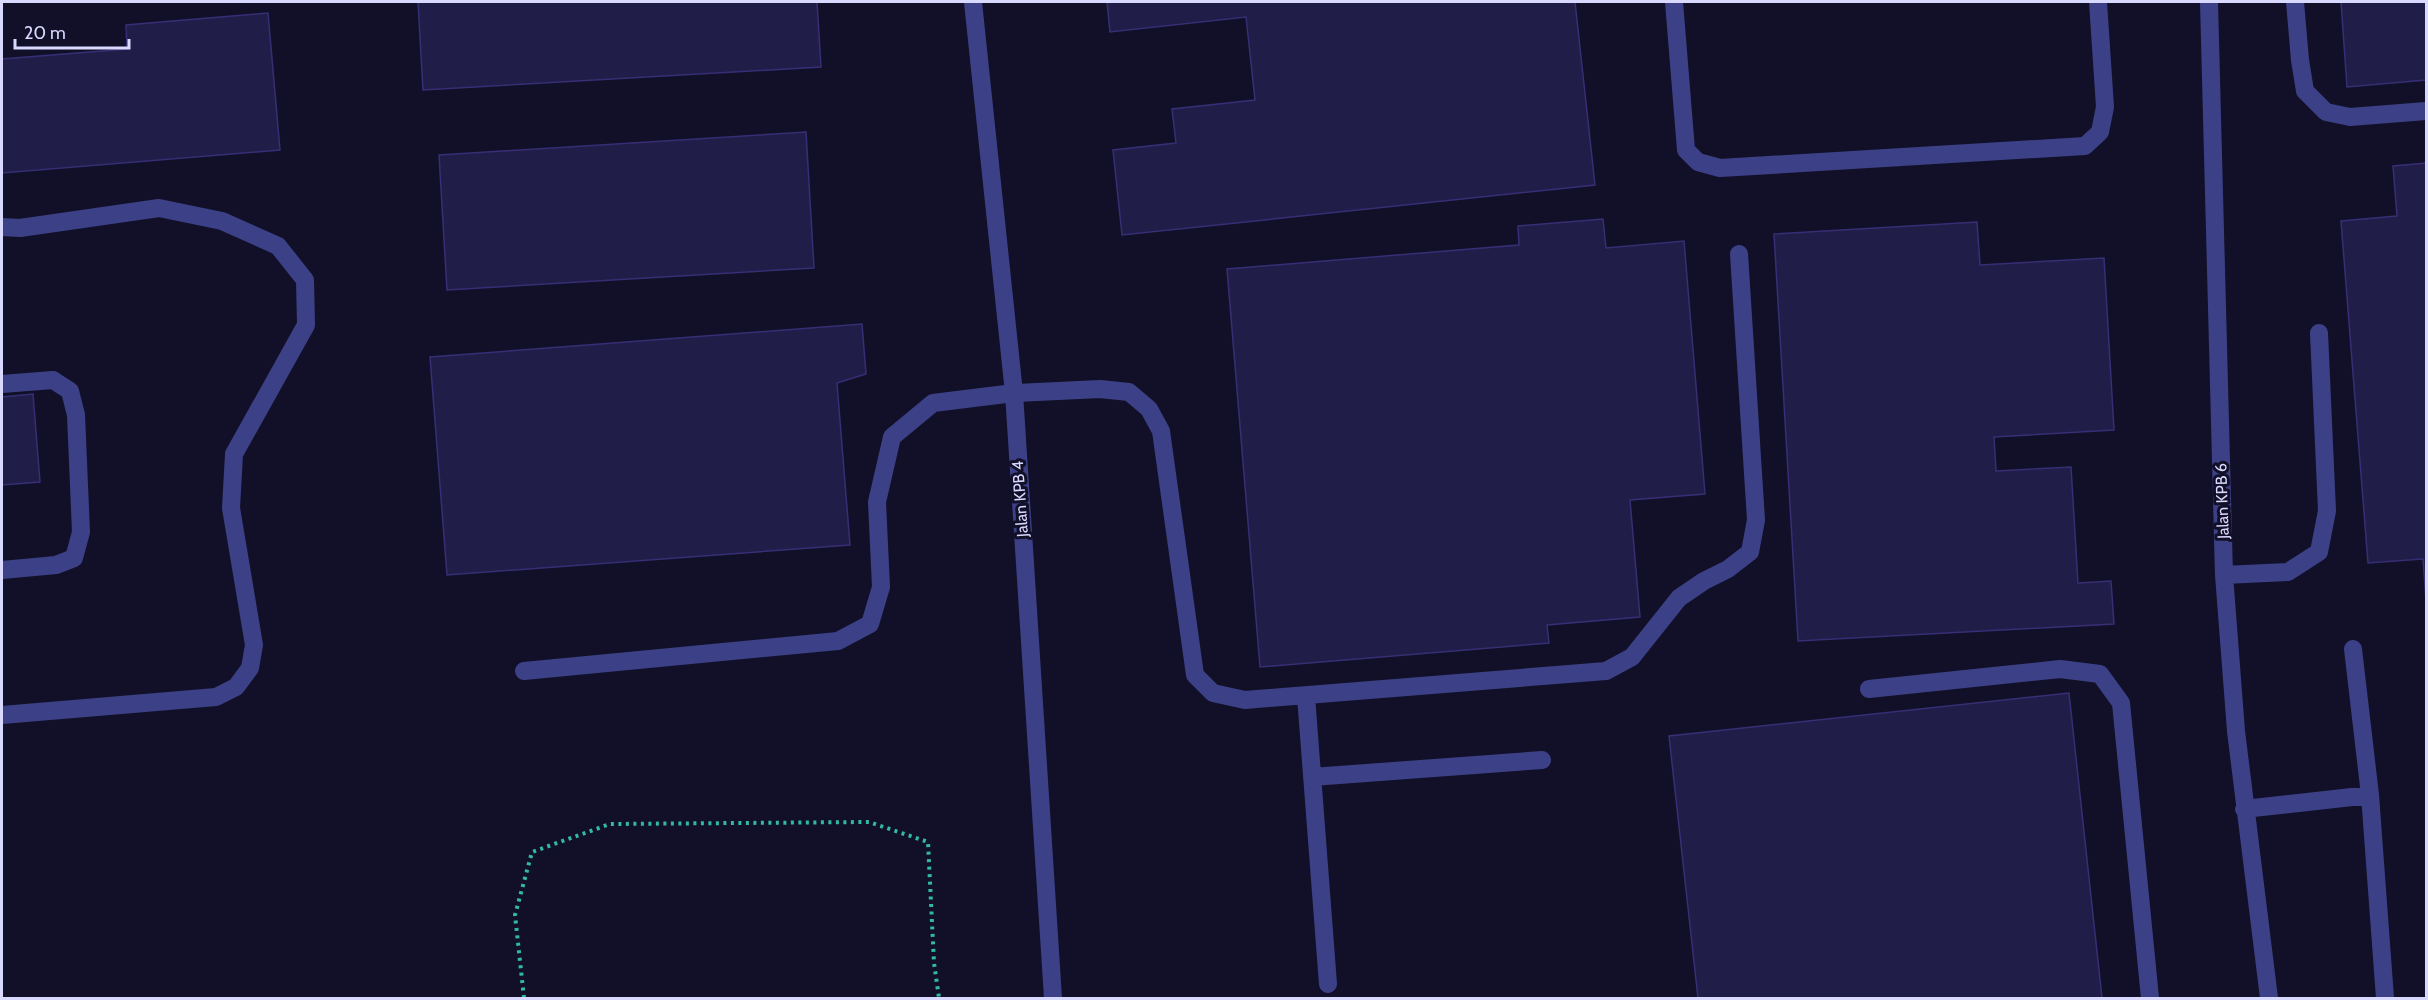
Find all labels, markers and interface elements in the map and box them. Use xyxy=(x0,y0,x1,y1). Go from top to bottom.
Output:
scale bar xyxy=(15,12,129,50)
text: 20 m xyxy=(24,22,66,44)
street label: Jalan KPB 4 xyxy=(1008,460,1032,539)
street label: Jalan KPB 6 xyxy=(2211,463,2233,540)

